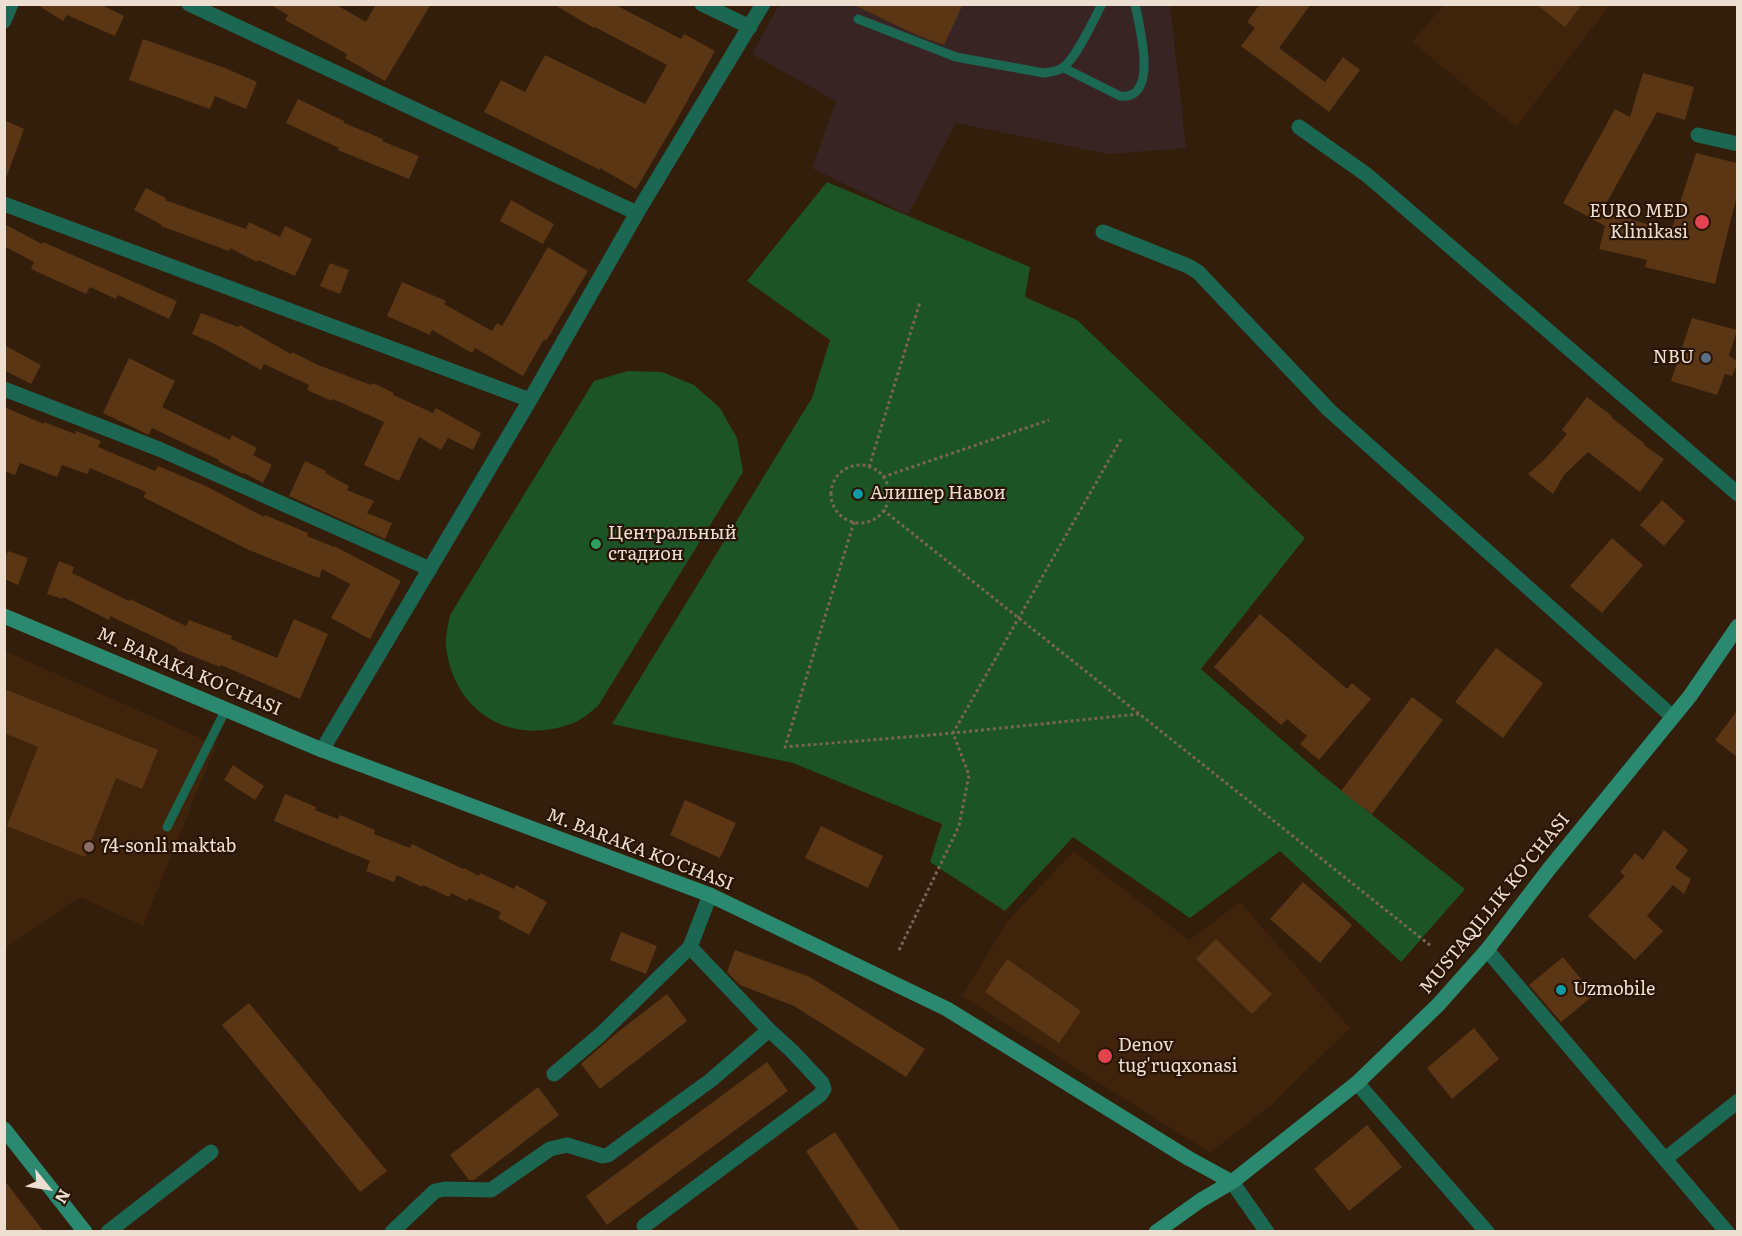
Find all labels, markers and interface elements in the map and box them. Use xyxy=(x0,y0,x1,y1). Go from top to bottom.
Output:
place label: EURO MED Klinikasi xyxy=(1589,201,1688,244)
marker: EURO MED Klinikasi xyxy=(1693,213,1711,231)
place label: NBU xyxy=(1653,347,1694,369)
marker: NBU xyxy=(1699,351,1713,365)
place label: Алишер Навои xyxy=(870,483,1006,505)
marker: Алишер Навои xyxy=(851,487,865,501)
place label: Центральный стадион xyxy=(608,523,737,566)
marker: Центральный стадион xyxy=(589,537,603,551)
street label: M. BARAKA KO'CHASI xyxy=(94,623,284,721)
street label: M. BARAKA KO'CHASI xyxy=(544,804,736,896)
street label: MUSTAQILLIK KO‘CHASI xyxy=(1415,809,1575,999)
place label: 74-sonli maktab xyxy=(101,836,236,858)
marker: 74-sonli maktab xyxy=(82,840,96,854)
place label: Uzmobile xyxy=(1573,979,1655,1001)
marker: Uzmobile xyxy=(1554,983,1568,997)
place label: Denov tug'ruqxonasi xyxy=(1118,1035,1237,1078)
marker: Denov tug'ruqxonasi xyxy=(1096,1047,1114,1065)
north arrow xyxy=(18,1158,78,1218)
text: N xyxy=(50,1185,77,1209)

